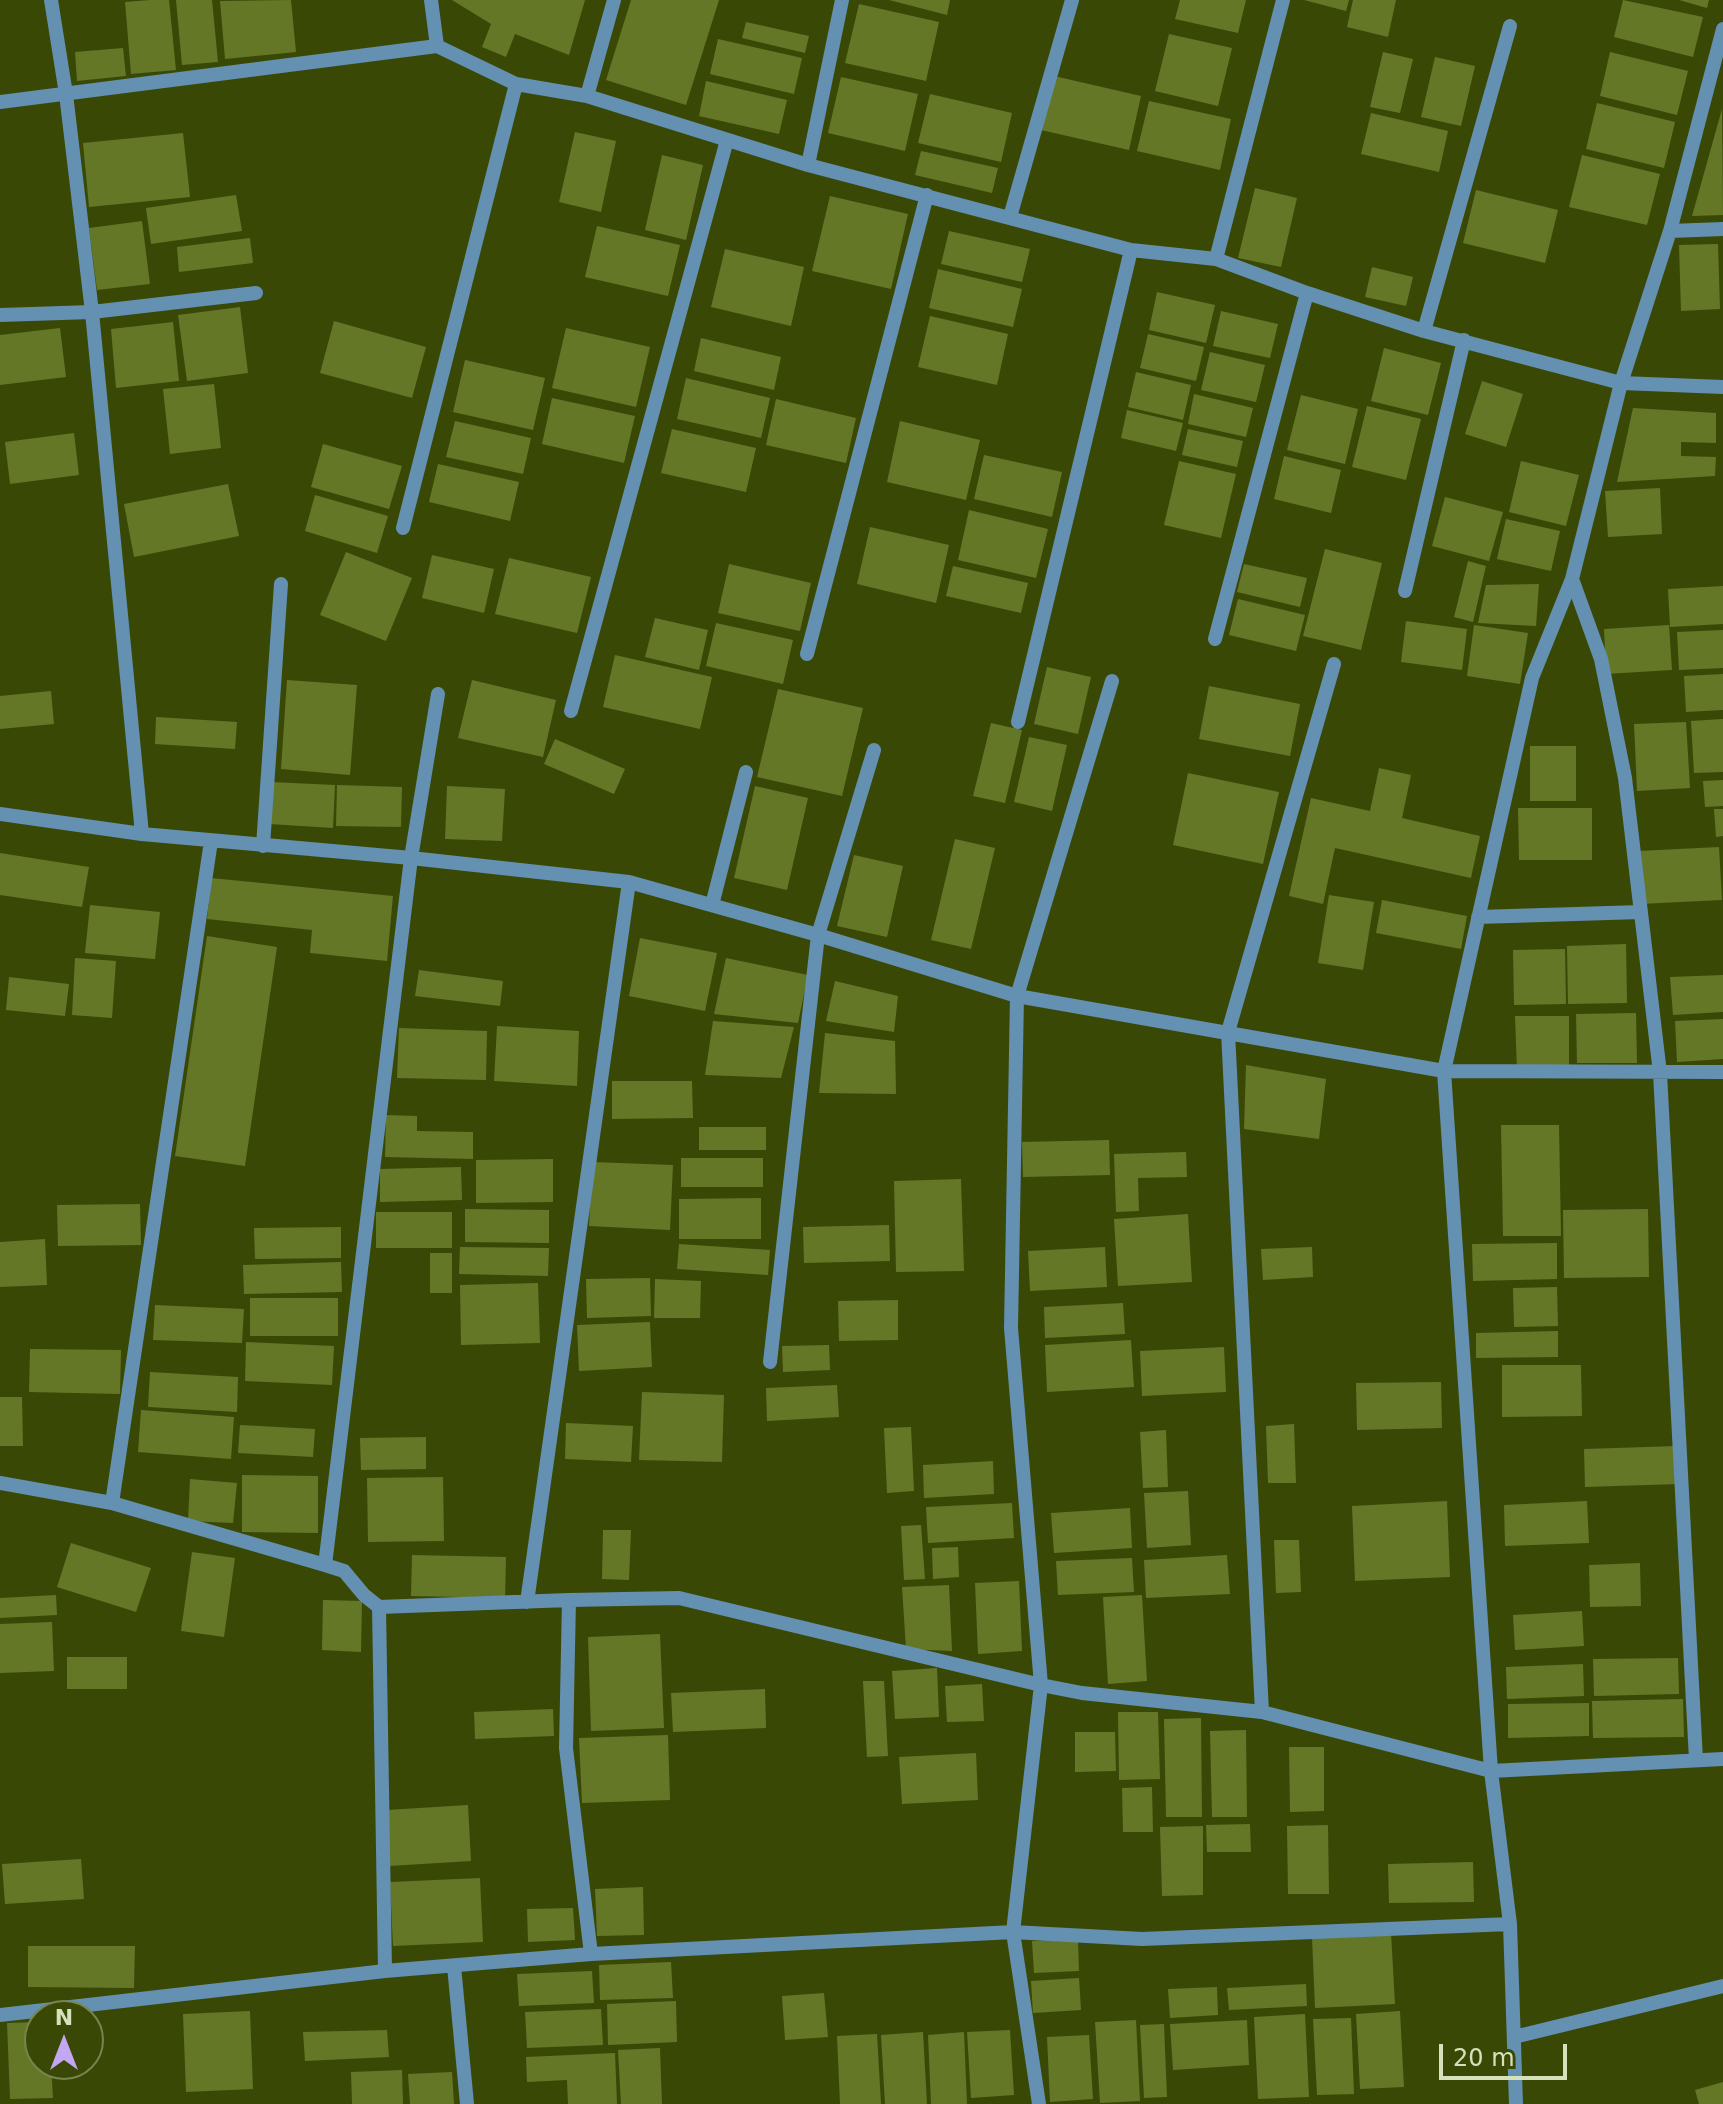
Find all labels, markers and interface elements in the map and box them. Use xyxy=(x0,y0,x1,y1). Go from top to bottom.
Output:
north arrow xyxy=(24,2000,104,2080)
text: N xyxy=(55,2005,73,2030)
scale bar xyxy=(1443,2028,1571,2078)
text: 20 m xyxy=(1453,2044,1515,2072)

